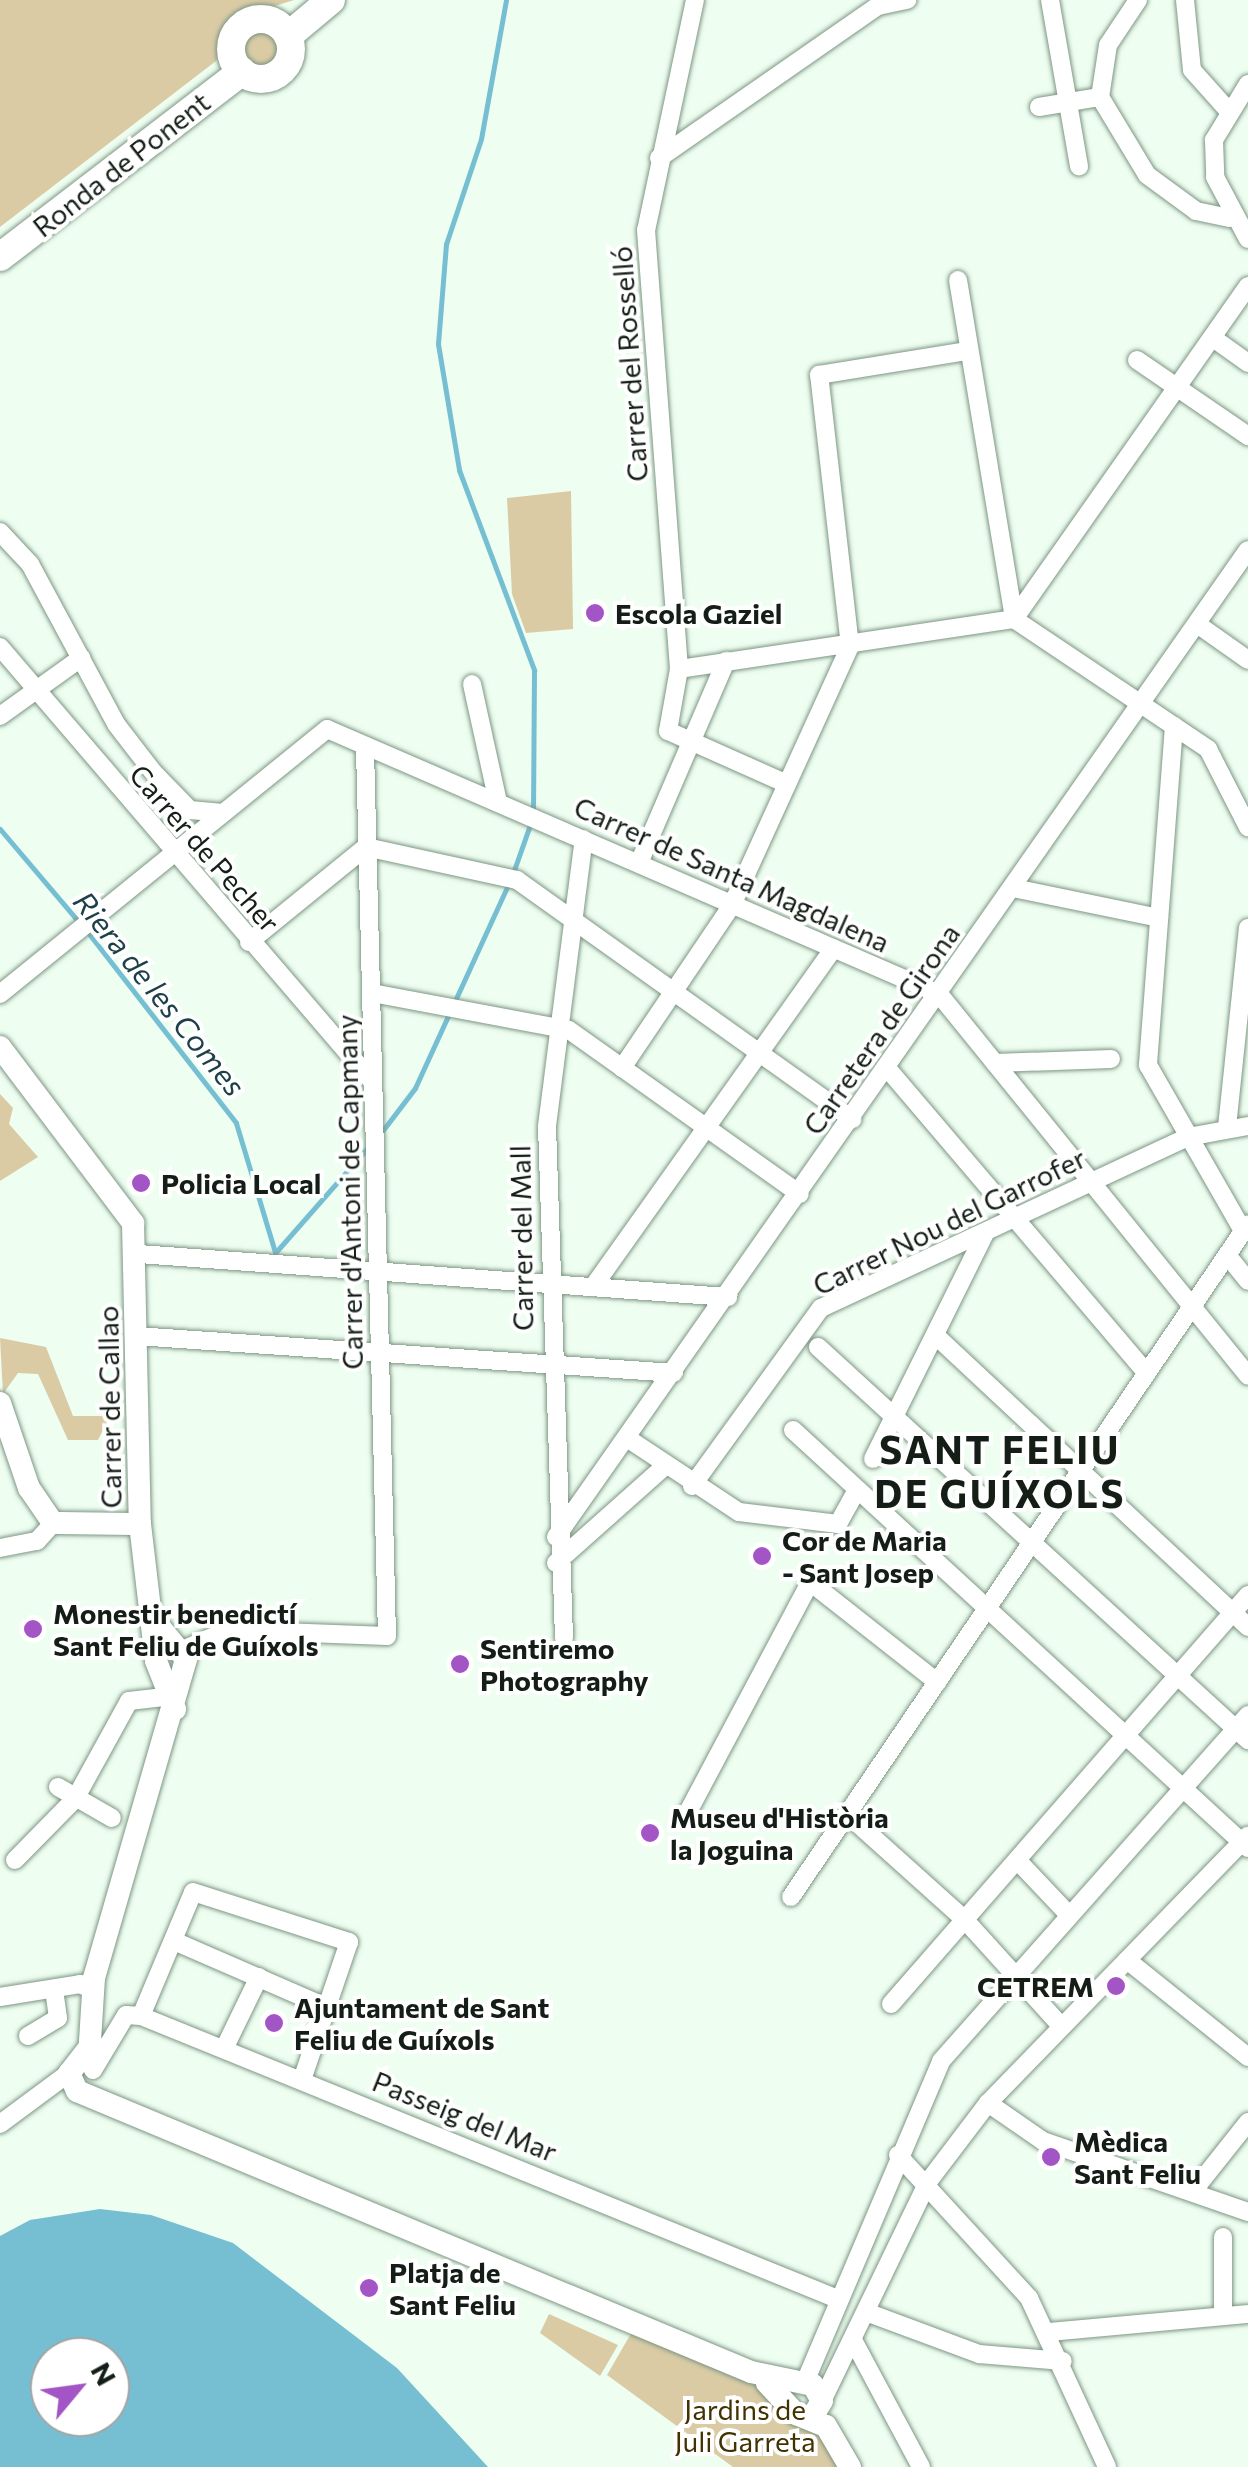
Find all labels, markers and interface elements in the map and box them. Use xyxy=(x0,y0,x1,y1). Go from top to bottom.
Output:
street label: Ronda de Ponent xyxy=(26,85,216,243)
street label: Carrer del Rosselló xyxy=(604,245,654,483)
place label: Escola Gaziel xyxy=(615,596,782,630)
marker: Escola Gaziel xyxy=(584,602,606,624)
street label: Carrer de Pecher xyxy=(123,757,287,939)
street label: Carrer de Santa Magdalena xyxy=(569,789,895,959)
water label: Riera de les Comes xyxy=(67,884,253,1102)
street label: Carretera de Girona xyxy=(796,917,966,1141)
street label: Carrer d'Antoni de Capmany xyxy=(329,1014,369,1370)
street label: Carrer Nou del Garrofer xyxy=(807,1140,1091,1302)
street label: Carrer del Mall xyxy=(503,1145,539,1331)
place label: Policia Local xyxy=(161,1166,321,1200)
marker: Policia Local xyxy=(130,1172,152,1194)
street label: Carrer de Callao xyxy=(90,1305,128,1509)
district label: SANT FELIU DE GUÍXOLS xyxy=(874,1426,1126,1516)
place label: Cor de Maria - Sant Josep xyxy=(782,1523,947,1589)
marker: Cor de Maria - Sant Josep xyxy=(751,1545,773,1567)
place label: Monestir benedictí Sant Feliu de Guíxols xyxy=(53,1596,318,1662)
marker: Monestir benedictí Sant Feliu de Guíxols xyxy=(22,1618,44,1640)
place label: Sentiremo Photography xyxy=(480,1631,649,1697)
marker: Sentiremo Photography xyxy=(449,1653,471,1675)
place label: Museu d'Història la Joguina xyxy=(670,1800,889,1866)
marker: Museu d'Història la Joguina xyxy=(639,1822,661,1844)
place label: CETREM xyxy=(977,1969,1094,2003)
marker: CETREM xyxy=(1103,1973,1129,1999)
place label: Ajuntament de Sant Feliu de Guíxols xyxy=(294,1990,549,2056)
marker: Ajuntament de Sant Feliu de Guíxols xyxy=(263,2012,285,2034)
street label: Passeig del Mar xyxy=(368,2064,562,2168)
place label: Mèdica Sant Feliu xyxy=(1074,2124,1201,2190)
marker: Mèdica Sant Feliu xyxy=(1038,2144,1064,2170)
place label: Platja de Sant Feliu xyxy=(389,2255,516,2321)
marker: Platja de Sant Feliu xyxy=(358,2277,380,2299)
north arrow xyxy=(30,2337,130,2437)
text: N xyxy=(85,2356,124,2391)
park label: Jardins de Juli Garreta xyxy=(674,2392,816,2458)

